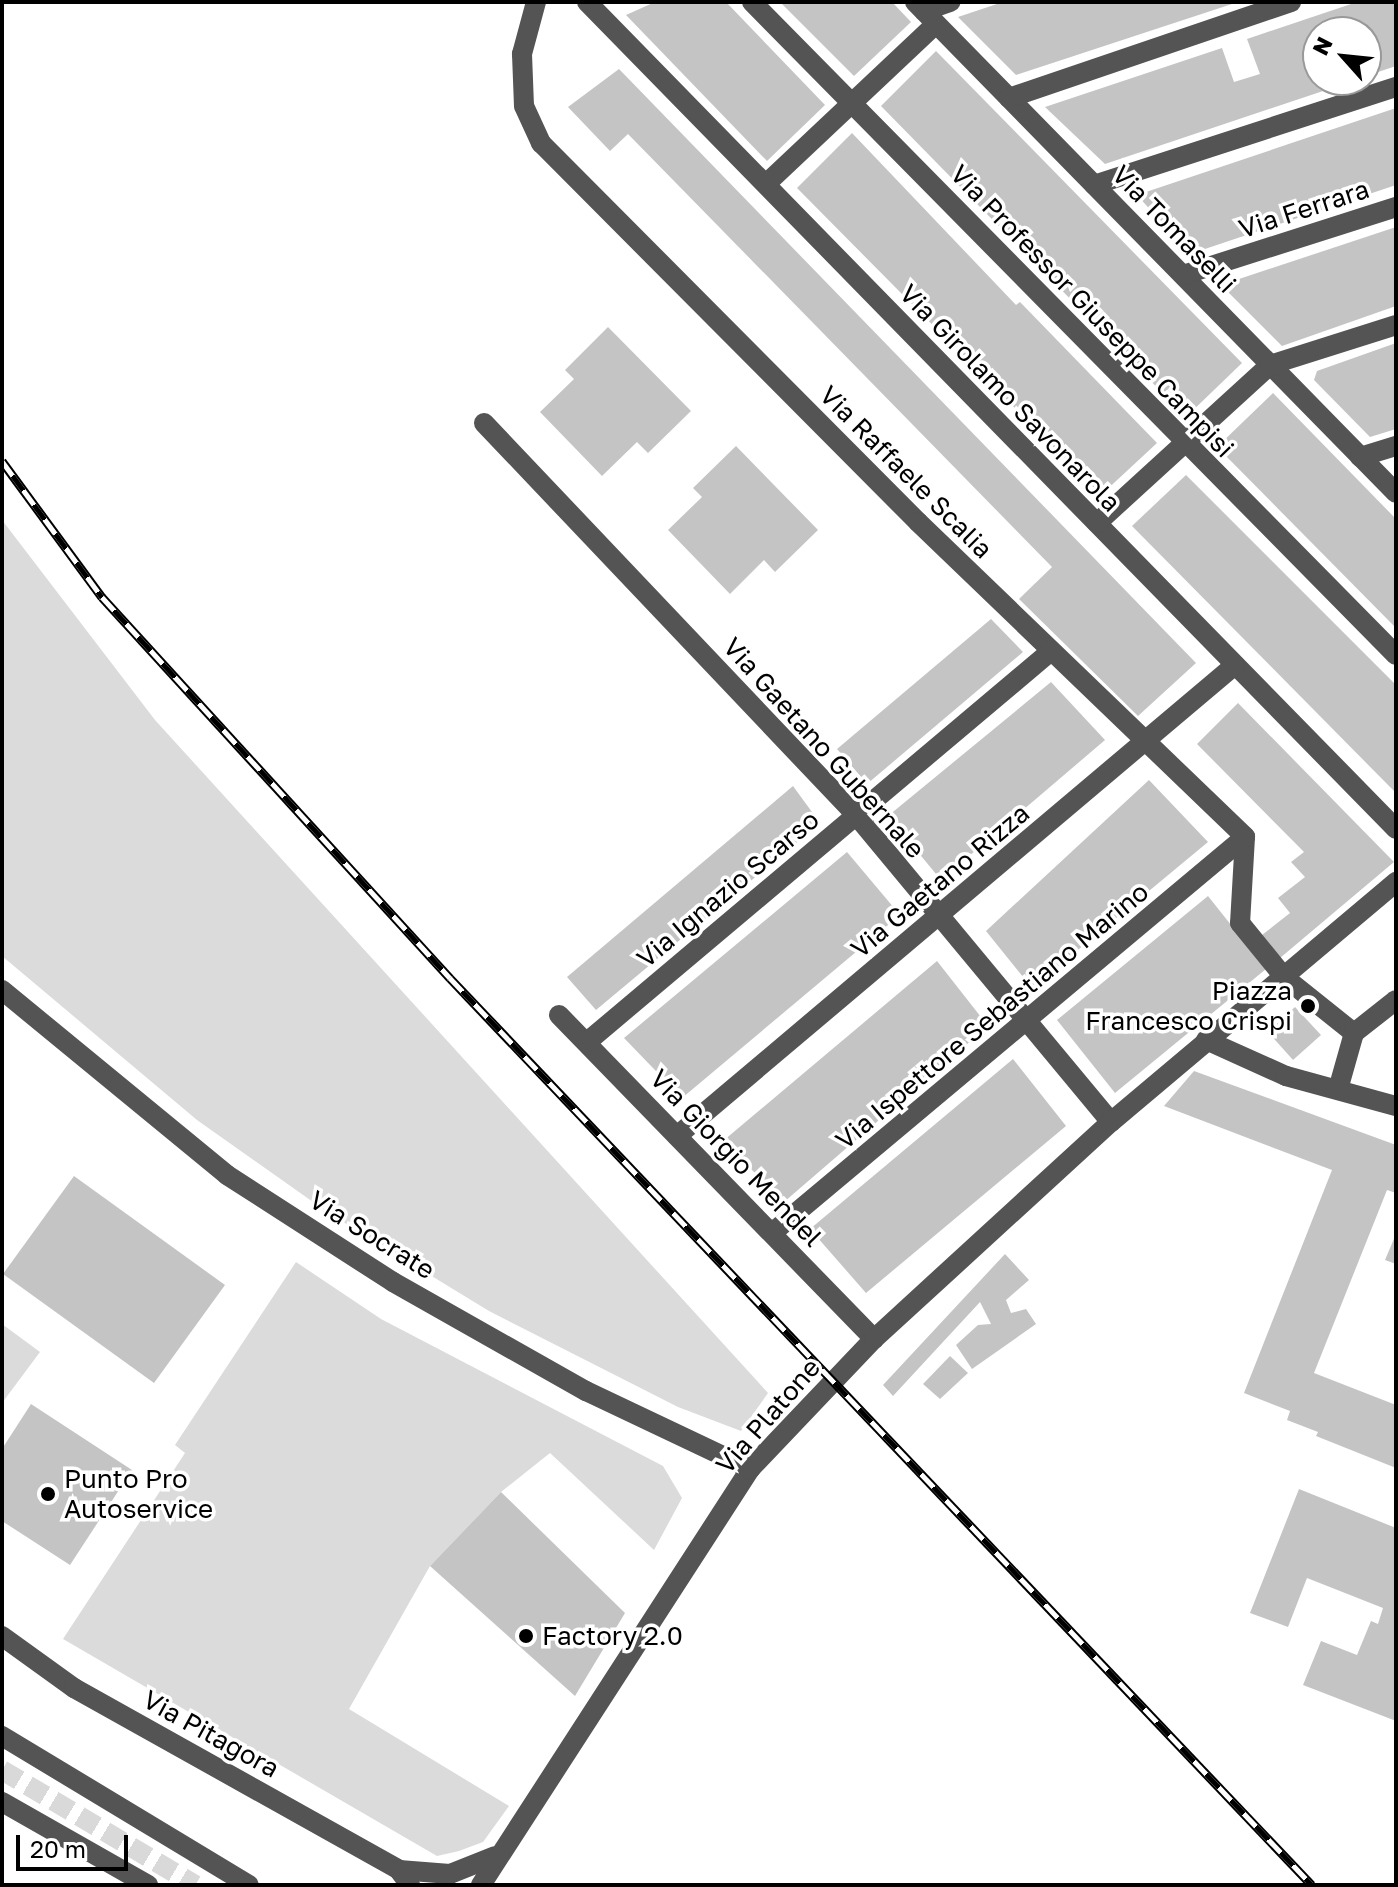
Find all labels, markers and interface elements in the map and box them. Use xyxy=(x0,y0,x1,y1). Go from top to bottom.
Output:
north arrow xyxy=(1302,16,1382,96)
text: N xyxy=(1306,32,1338,59)
street label: Via Professor Giuseppe Campisi xyxy=(944,158,1240,464)
street label: Via Tomaselli xyxy=(1105,159,1243,299)
street label: Via Ferrara xyxy=(1235,173,1373,245)
street label: Via Girolamo Savonarola xyxy=(893,278,1127,518)
street label: Via Raffaele Scalia xyxy=(813,379,999,565)
street label: Via Gaetano Gubernale xyxy=(717,631,931,865)
street label: Via Gaetano Rizza xyxy=(845,797,1035,965)
street label: Via Ignazio Scarso xyxy=(631,804,825,974)
street label: Via Ispettore Sebastiano Marino xyxy=(829,876,1155,1156)
place label: Piazza Francesco Crispi xyxy=(1085,975,1292,1036)
marker: Piazza Francesco Crispi xyxy=(1299,997,1317,1015)
street label: Via Giorgio Mendel xyxy=(643,1063,829,1253)
street label: Via Socrate xyxy=(304,1184,440,1286)
street label: Via Platone xyxy=(710,1352,826,1480)
place label: Punto Pro Autoservice xyxy=(64,1463,213,1524)
marker: Punto Pro Autoservice xyxy=(39,1485,57,1503)
place label: Factory 2.0 xyxy=(542,1620,683,1652)
marker: Factory 2.0 xyxy=(517,1627,535,1645)
street label: Via Pitagora xyxy=(137,1684,285,1784)
scale bar xyxy=(20,1819,132,1869)
text: 20 m xyxy=(30,1834,86,1863)

